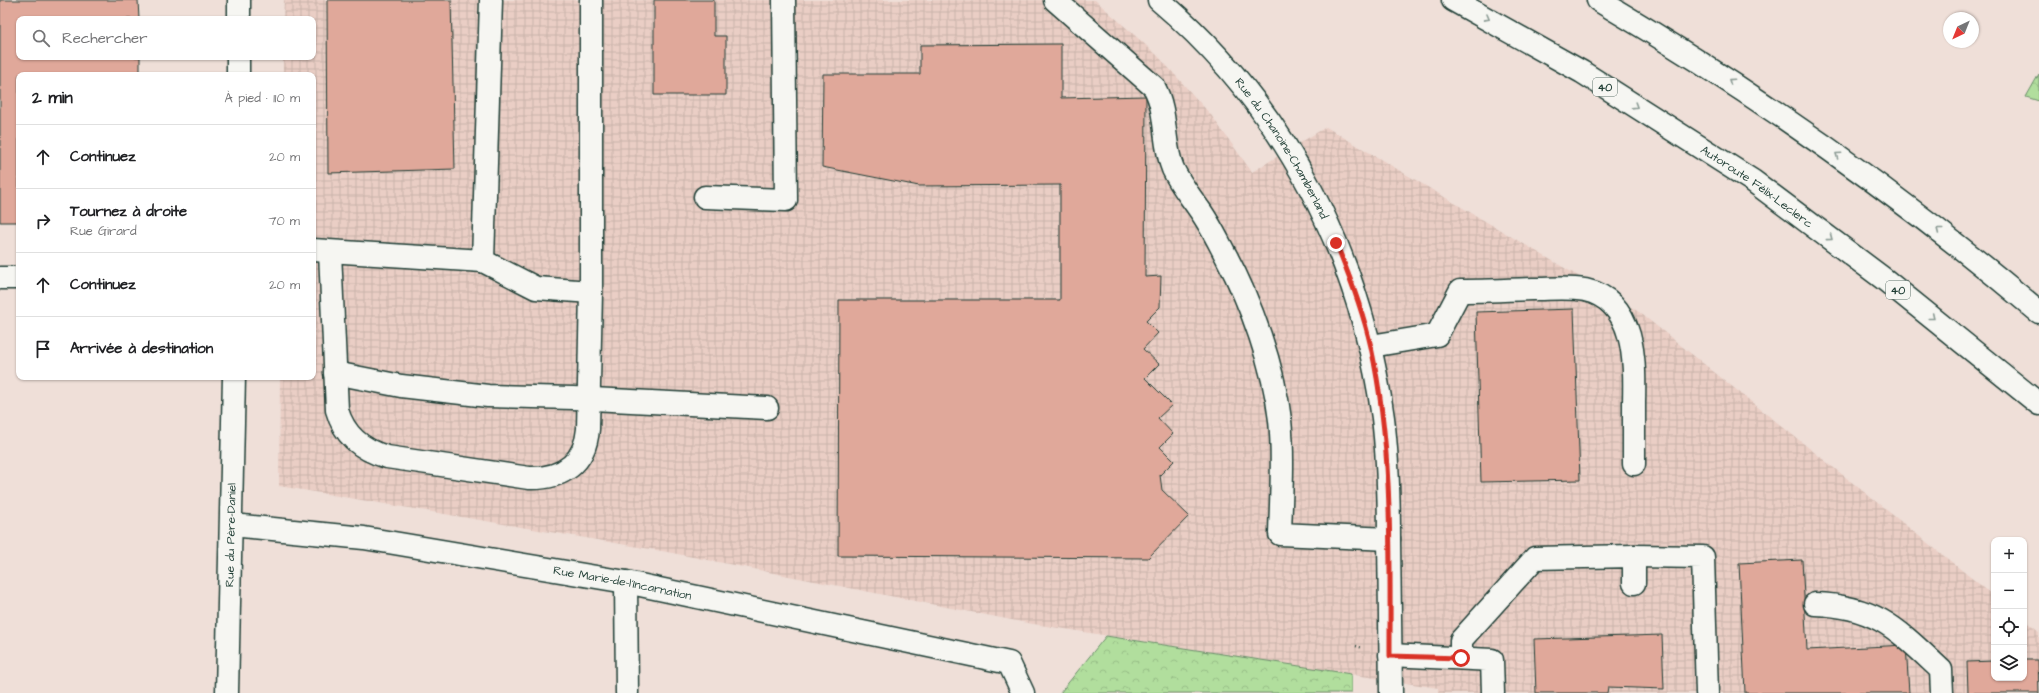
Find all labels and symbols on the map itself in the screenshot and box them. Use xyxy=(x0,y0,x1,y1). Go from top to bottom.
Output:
north arrow xyxy=(1943,12,1979,48)
one-way arrow xyxy=(1483,14,1490,21)
street label: Rue du Chanoine-Chamberland xyxy=(1231,74,1332,222)
road number: 40 xyxy=(1593,78,1617,96)
one-way arrow xyxy=(1728,79,1735,86)
one-way arrow xyxy=(1631,101,1638,108)
street label: Autoroute Félix-Leclerc xyxy=(1697,142,1817,232)
one-way arrow xyxy=(1835,152,1842,160)
one-way arrow xyxy=(1936,228,1943,235)
one-way arrow xyxy=(1825,233,1832,240)
route end xyxy=(1327,234,1345,252)
road number: 40 xyxy=(1886,281,1910,299)
one-way arrow xyxy=(1928,313,1935,320)
street label: Rue du Père-Daniel xyxy=(221,483,241,587)
street label: Rue Marie-de-l'Incarnation xyxy=(552,562,693,605)
route start xyxy=(1452,649,1470,667)

